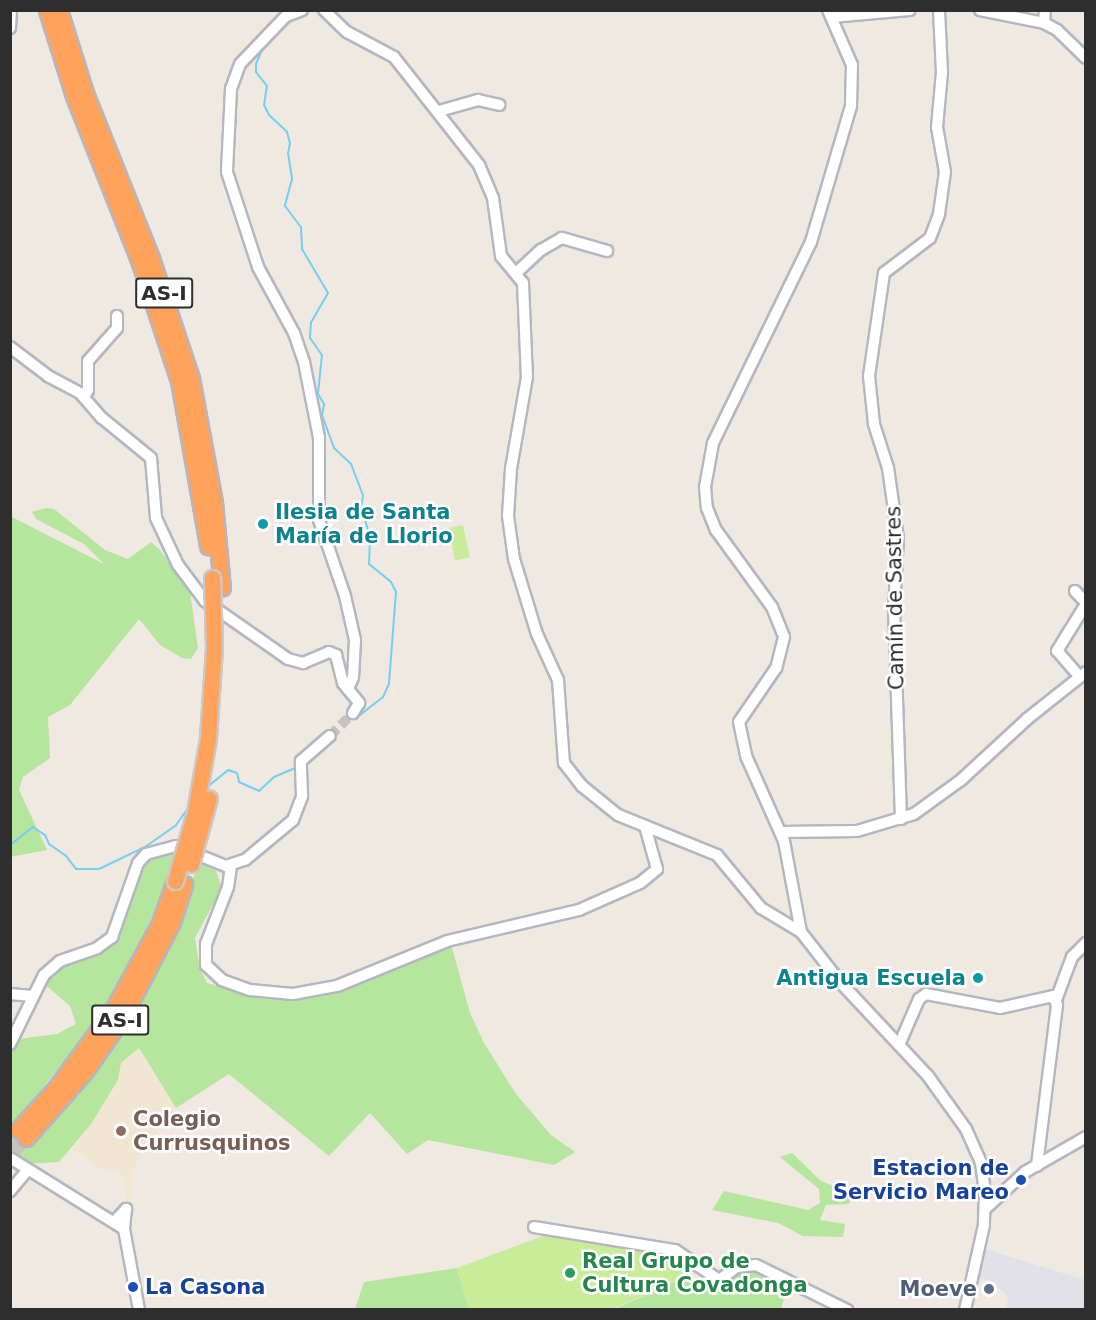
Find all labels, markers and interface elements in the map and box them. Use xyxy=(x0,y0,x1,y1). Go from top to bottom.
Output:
road number: AS-I xyxy=(134,276,194,310)
place label: Ilesia de Santa María de Llorio xyxy=(275,499,453,549)
street label: Camín de Sastres xyxy=(881,506,909,690)
marker: Ilesia de Santa María de Llorio xyxy=(256,517,270,531)
place label: Antigua Escuela xyxy=(776,965,966,991)
marker: Antigua Escuela xyxy=(971,971,985,985)
road number: AS-I xyxy=(90,1003,150,1037)
place label: Colegio Currusquinos xyxy=(133,1106,291,1156)
marker: Colegio Currusquinos xyxy=(114,1124,128,1138)
place label: Estacion de Servicio Mareo xyxy=(833,1155,1009,1205)
marker: Estacion de Servicio Mareo xyxy=(1014,1173,1028,1187)
place label: Real Grupo de Cultura Covadonga xyxy=(582,1248,808,1298)
marker: Real Grupo de Cultura Covadonga xyxy=(563,1266,577,1280)
place label: La Casona xyxy=(145,1274,265,1300)
place label: Moeve xyxy=(900,1276,977,1302)
marker: La Casona xyxy=(126,1280,140,1294)
marker: Moeve xyxy=(982,1282,996,1296)

